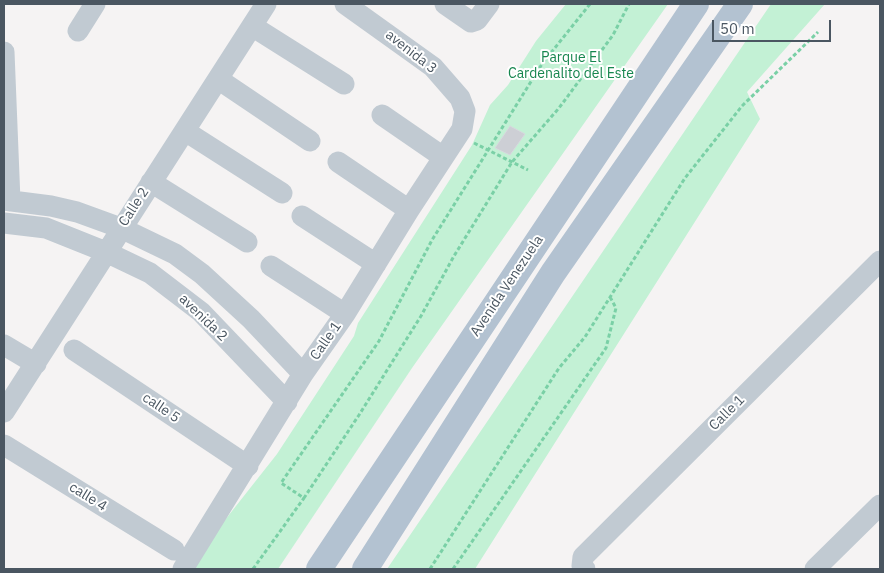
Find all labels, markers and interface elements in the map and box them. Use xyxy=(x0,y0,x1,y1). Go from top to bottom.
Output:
scale bar xyxy=(714,10,833,42)
text: 50 m xyxy=(720,19,755,38)
street label: avenida 3 xyxy=(382,27,440,77)
park label: Parque El Cardenalito del Este xyxy=(508,50,634,82)
street label: Calle 2 xyxy=(115,184,153,230)
street label: Avenida Venezuela xyxy=(467,232,547,340)
street label: avenida 2 xyxy=(175,291,231,345)
street label: Calle 1 xyxy=(307,319,345,363)
street label: calle 5 xyxy=(139,389,183,427)
street label: Calle 1 xyxy=(706,392,748,434)
street label: calle 4 xyxy=(66,479,110,515)

